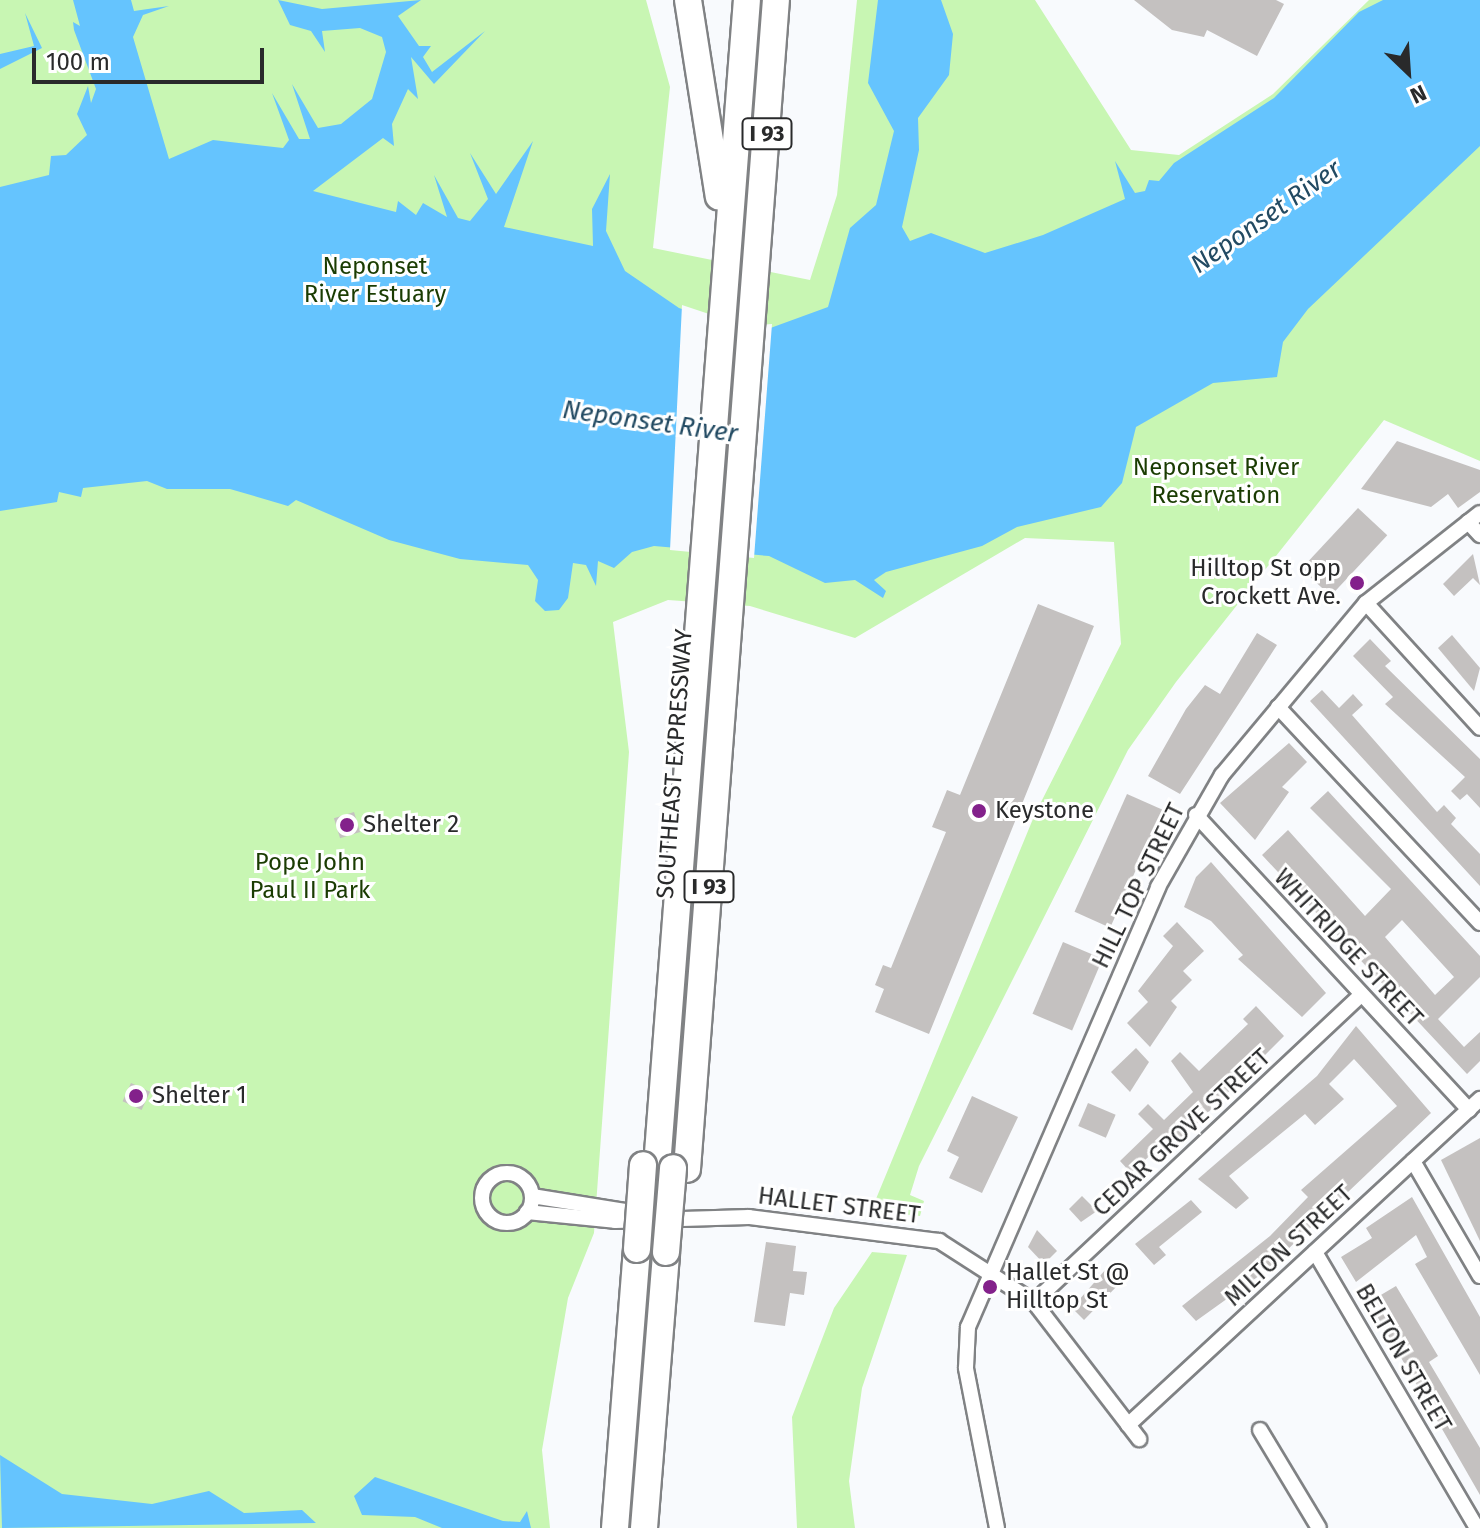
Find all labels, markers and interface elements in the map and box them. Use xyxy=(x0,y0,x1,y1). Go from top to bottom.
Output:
scale bar xyxy=(36,32,268,82)
north arrow xyxy=(1368,32,1448,112)
text: 100 m xyxy=(46,48,110,76)
text: N xyxy=(1406,79,1431,110)
road number: I 93 xyxy=(741,116,793,152)
water label: Neponset River xyxy=(1185,154,1347,280)
park label: Neponset River Estuary xyxy=(304,253,446,309)
water label: Neponset River xyxy=(561,394,739,450)
park label: Neponset River Reservation xyxy=(1133,454,1299,510)
place label: Hilltop St opp Crockett Ave. xyxy=(1190,555,1341,611)
marker: Hilltop St opp Crockett Ave. xyxy=(1348,574,1366,592)
street label: SOUTHEAST EXPRESSWAY xyxy=(651,628,699,900)
place label: Keystone xyxy=(995,797,1094,825)
street label: HILL TOP STREET xyxy=(1087,799,1191,973)
marker: Keystone xyxy=(970,802,988,820)
place label: Shelter 2 xyxy=(363,811,459,839)
marker: Shelter 2 xyxy=(338,816,356,834)
park label: Pope John Paul II Park xyxy=(250,849,370,905)
street label: WHITRIDGE STREET xyxy=(1268,863,1428,1033)
road number: I 93 xyxy=(683,869,735,905)
street label: CEDAR GROVE STREET xyxy=(1087,1043,1277,1223)
place label: Shelter 1 xyxy=(152,1082,247,1110)
marker: Shelter 1 xyxy=(127,1087,145,1105)
street label: MILTON STREET xyxy=(1219,1179,1359,1313)
street label: HALLET STREET xyxy=(756,1182,922,1230)
place label: Hallet St @ Hilltop St xyxy=(1006,1259,1130,1315)
marker: Hallet St @ Hilltop St xyxy=(981,1278,999,1296)
street label: BELTON STREET xyxy=(1349,1279,1457,1437)

